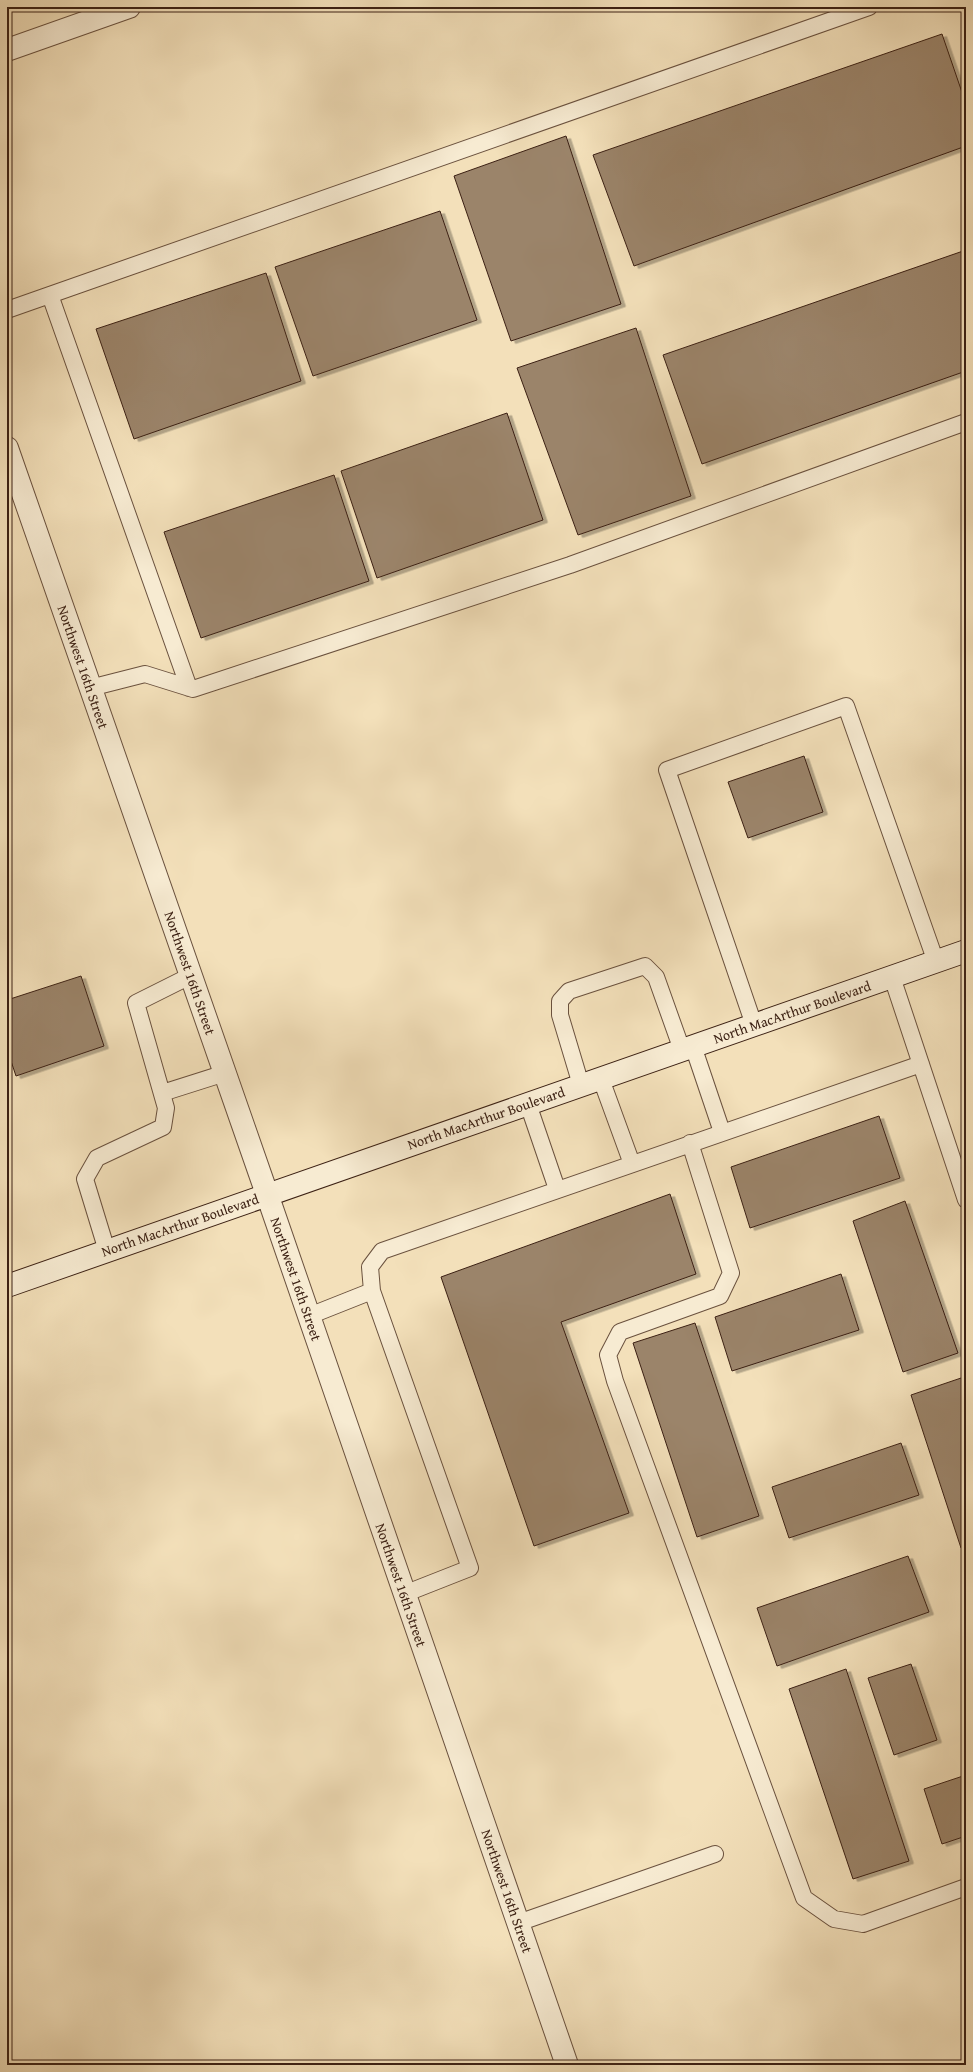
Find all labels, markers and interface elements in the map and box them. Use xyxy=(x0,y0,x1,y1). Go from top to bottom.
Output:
street label: Northwest 16th Street xyxy=(52,603,114,732)
street label: Northwest 16th Street xyxy=(159,909,221,1038)
street label: North MacArthur Boulevard xyxy=(711,975,874,1048)
street label: North MacArthur Boulevard xyxy=(405,1081,568,1154)
street label: North MacArthur Boulevard xyxy=(99,1188,262,1261)
street label: Northwest 16th Street xyxy=(265,1215,327,1344)
street label: Northwest 16th Street xyxy=(370,1521,432,1650)
street label: Northwest 16th Street xyxy=(476,1827,538,1956)

